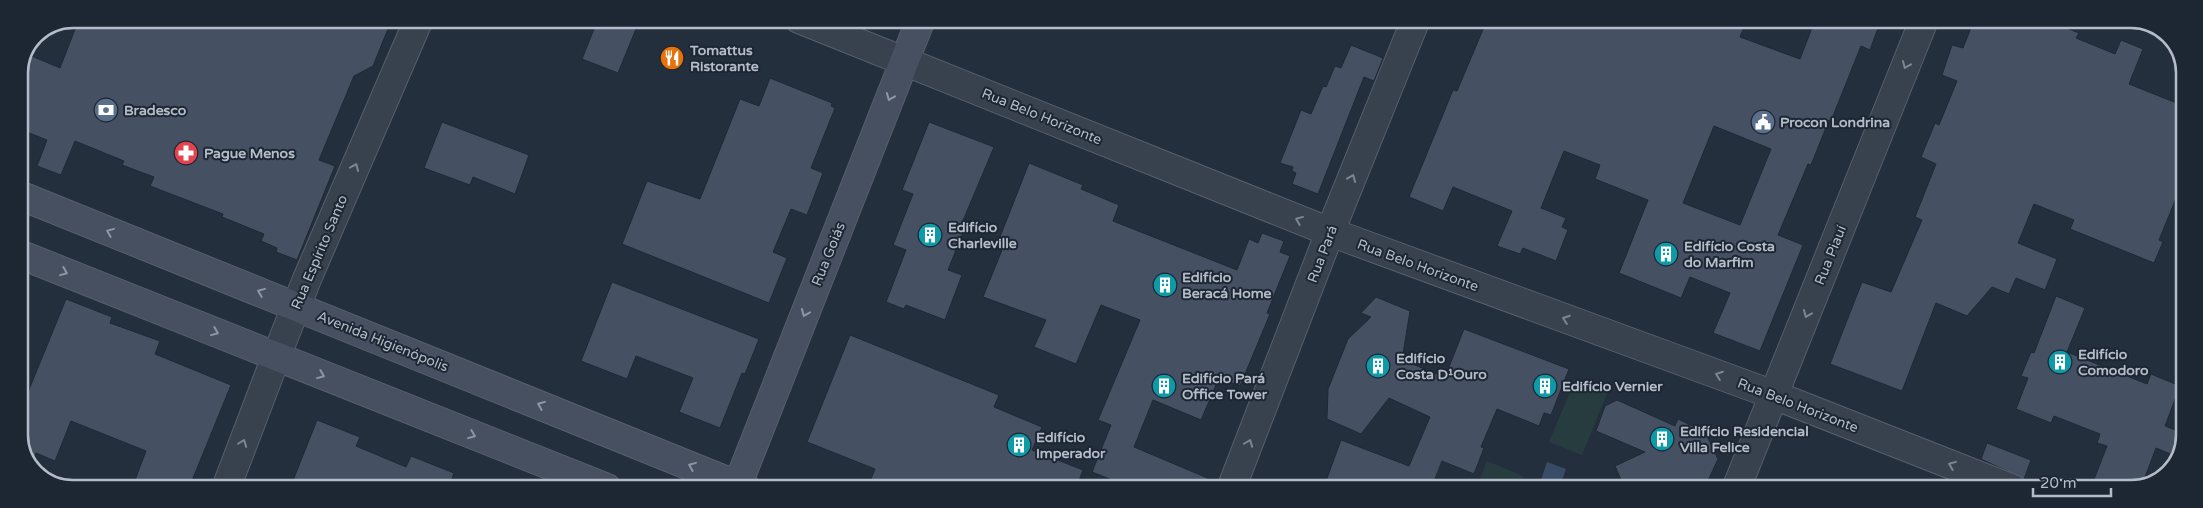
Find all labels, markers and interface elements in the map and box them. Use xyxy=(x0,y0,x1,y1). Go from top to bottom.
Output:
place label: Tomattus Ristorante xyxy=(689,42,759,75)
restaurant icon: Tomattus Ristorante xyxy=(659,45,685,71)
one-way arrow xyxy=(1902,60,1912,69)
street label: Rua Belo Horizonte xyxy=(979,85,1104,148)
one-way arrow xyxy=(886,92,897,101)
bank icon: Bradesco xyxy=(93,97,119,123)
place label: Bradesco xyxy=(124,102,187,119)
public building icon: Procon Londrina xyxy=(1750,109,1776,135)
place label: Procon Londrina xyxy=(1780,114,1890,131)
pharmacy icon: Pague Menos xyxy=(173,140,199,166)
place label: Pague Menos xyxy=(204,145,295,162)
one-way arrow xyxy=(349,163,360,172)
one-way arrow xyxy=(1346,174,1357,183)
street label: Rua Espírito Santo xyxy=(288,192,351,312)
one-way arrow xyxy=(1295,215,1304,226)
place label: Edifício Charleville xyxy=(948,219,1017,252)
street label: Rua Goiás xyxy=(808,220,849,289)
building icon: Edifício Charleville xyxy=(917,222,943,248)
street label: Rua Pará xyxy=(1304,223,1341,285)
street label: Rua Piauí xyxy=(1811,223,1850,287)
one-way arrow xyxy=(106,227,115,238)
street label: Rua Belo Horizonte xyxy=(1355,236,1481,295)
place label: Edifício Costa do Marfim xyxy=(1684,238,1775,271)
building icon: Edifício Costa do Marfim xyxy=(1653,241,1679,267)
one-way arrow xyxy=(59,265,68,276)
place label: Edifício Beracá Home xyxy=(1182,269,1271,302)
building icon: Edifício Beracá Home xyxy=(1152,272,1178,298)
one-way arrow xyxy=(257,287,266,298)
street label: Avenida Higienópolis xyxy=(315,307,451,376)
one-way arrow xyxy=(801,308,811,317)
one-way arrow xyxy=(1803,309,1813,317)
one-way arrow xyxy=(1562,315,1571,325)
one-way arrow xyxy=(210,326,219,337)
place label: Edifício Comodoro xyxy=(2078,346,2149,379)
building icon: Edifício Comodoro xyxy=(2047,349,2073,375)
place label: Edifício Costa D¹Ouro xyxy=(1396,350,1487,383)
building icon: Edifício Costa D¹Ouro xyxy=(1365,353,1391,379)
one-way arrow xyxy=(316,369,325,379)
place label: Edifício Pará Office Tower xyxy=(1182,370,1268,403)
one-way arrow xyxy=(1715,371,1723,381)
building icon: Edifício Pará Office Tower xyxy=(1151,373,1177,399)
building icon: Edifício Vernier xyxy=(1532,373,1558,399)
street label: Rua Belo Horizonte xyxy=(1735,375,1861,436)
place label: Edifício Vernier xyxy=(1562,378,1663,395)
one-way arrow xyxy=(537,401,546,412)
place label: Edifício Residencial Villa Felice xyxy=(1680,423,1809,456)
building icon: Edifício Residencial Villa Felice xyxy=(1649,426,1675,452)
one-way arrow xyxy=(467,429,476,439)
place label: Edifício Imperador xyxy=(1036,429,1106,462)
building icon: Edifício Imperador xyxy=(1006,432,1032,458)
one-way arrow xyxy=(237,439,247,448)
one-way arrow xyxy=(1243,439,1253,448)
one-way arrow xyxy=(1948,461,1957,471)
one-way arrow xyxy=(688,462,697,473)
scale bar xyxy=(2033,466,2110,498)
text: 20 m xyxy=(2040,474,2077,492)

